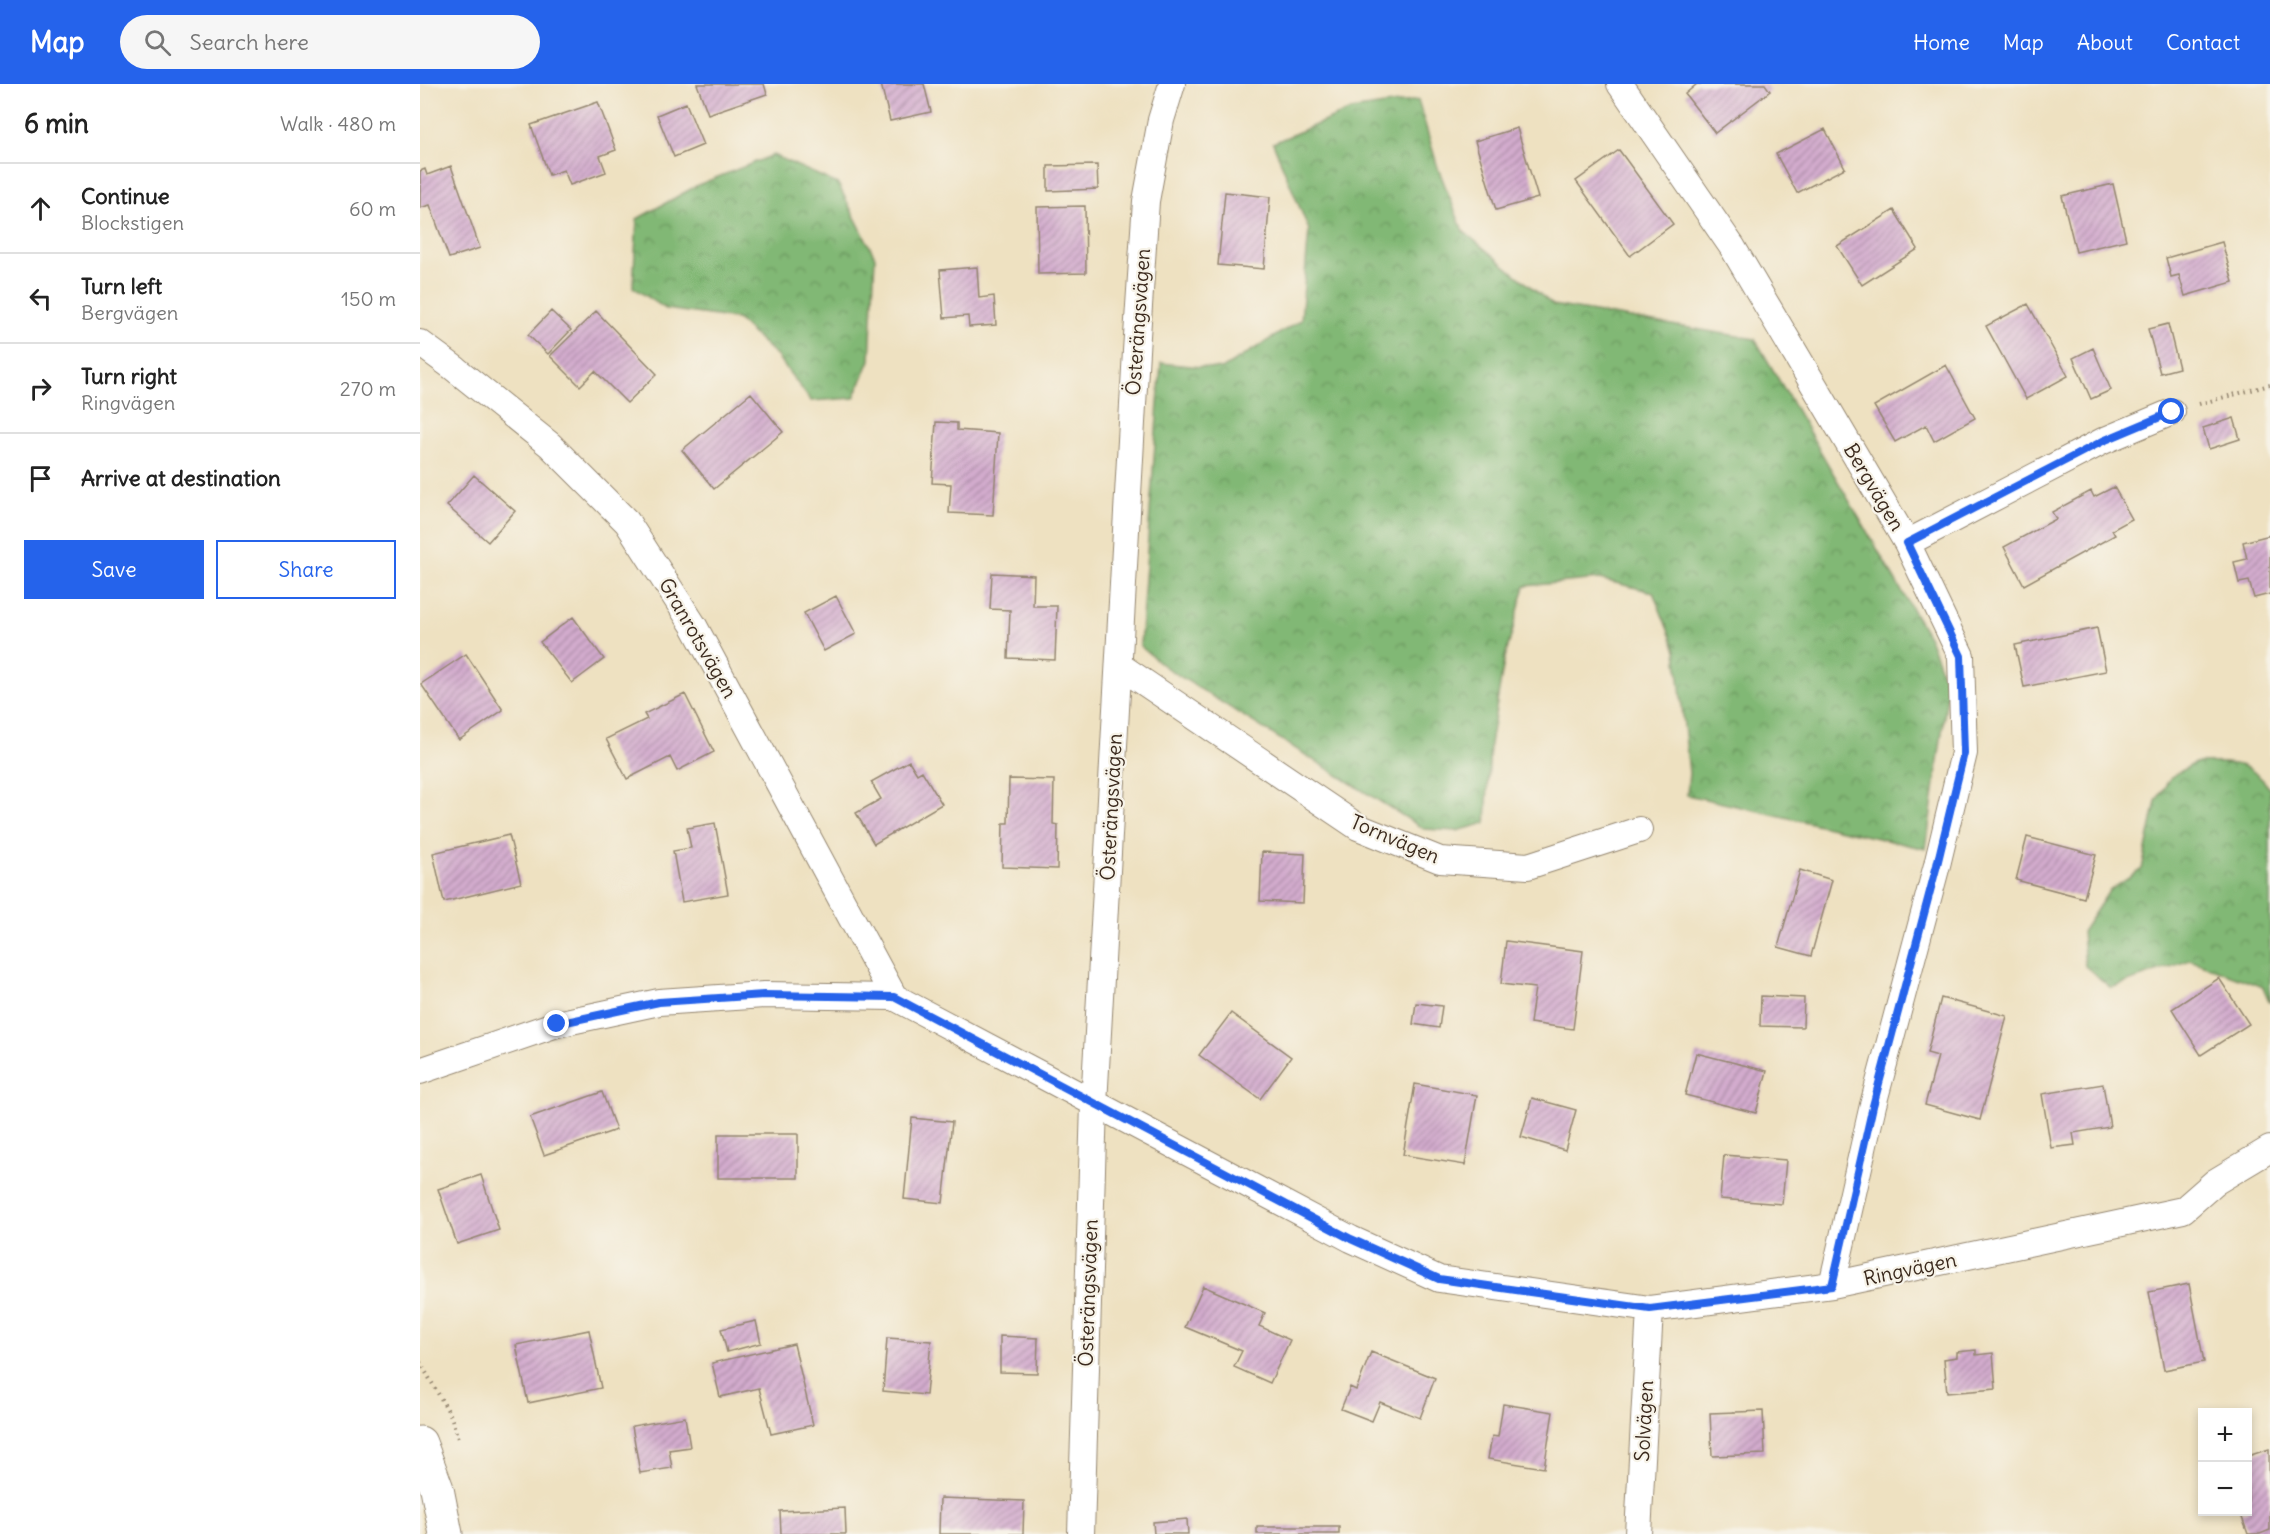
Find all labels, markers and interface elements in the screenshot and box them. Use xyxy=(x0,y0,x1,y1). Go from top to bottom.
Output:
search box xyxy=(120,15,540,69)
text: Map xyxy=(30,24,84,60)
icon: search xyxy=(141,26,174,59)
text: Search here xyxy=(189,28,309,56)
text: Home xyxy=(1913,29,1970,56)
text: Map xyxy=(2003,29,2044,56)
text: About xyxy=(2077,29,2133,56)
text: Contact xyxy=(2166,29,2240,56)
text: 6 min xyxy=(24,107,89,140)
text: Walk · 480 m xyxy=(280,111,396,136)
text: Continue xyxy=(81,182,170,210)
icon: ahead xyxy=(24,192,57,225)
text: 60 m xyxy=(349,196,396,221)
text: Blockstigen xyxy=(81,210,184,235)
street label: Österängsvägen xyxy=(1120,247,1155,396)
text: Turn left xyxy=(81,272,162,300)
icon: left xyxy=(24,282,57,315)
text: 150 m xyxy=(341,286,396,311)
text: Bergvägen xyxy=(81,300,178,325)
text: Turn right xyxy=(81,362,177,390)
icon: right xyxy=(24,372,57,405)
text: 270 m xyxy=(340,376,396,401)
text: Ringvägen xyxy=(81,390,175,415)
route start xyxy=(2158,398,2184,424)
street label: Bergvägen xyxy=(1839,439,1910,535)
icon: arrive xyxy=(24,462,57,495)
text: Arrive at destination xyxy=(81,464,281,492)
button: Save xyxy=(24,540,204,599)
button: Share xyxy=(216,540,396,599)
street label: Granrotsvägen xyxy=(654,573,743,702)
street label: Österängsvägen xyxy=(1094,733,1127,881)
street label: Tornvägen xyxy=(1347,809,1444,868)
route end xyxy=(543,1010,569,1036)
street label: Österängsvägen xyxy=(1072,1219,1103,1367)
street label: Ringvägen xyxy=(1861,1246,1959,1291)
street label: Solvägen xyxy=(1629,1380,1658,1462)
map controls xyxy=(2198,1408,2252,1516)
button: + xyxy=(2198,1408,2252,1462)
button: − xyxy=(2198,1462,2252,1516)

